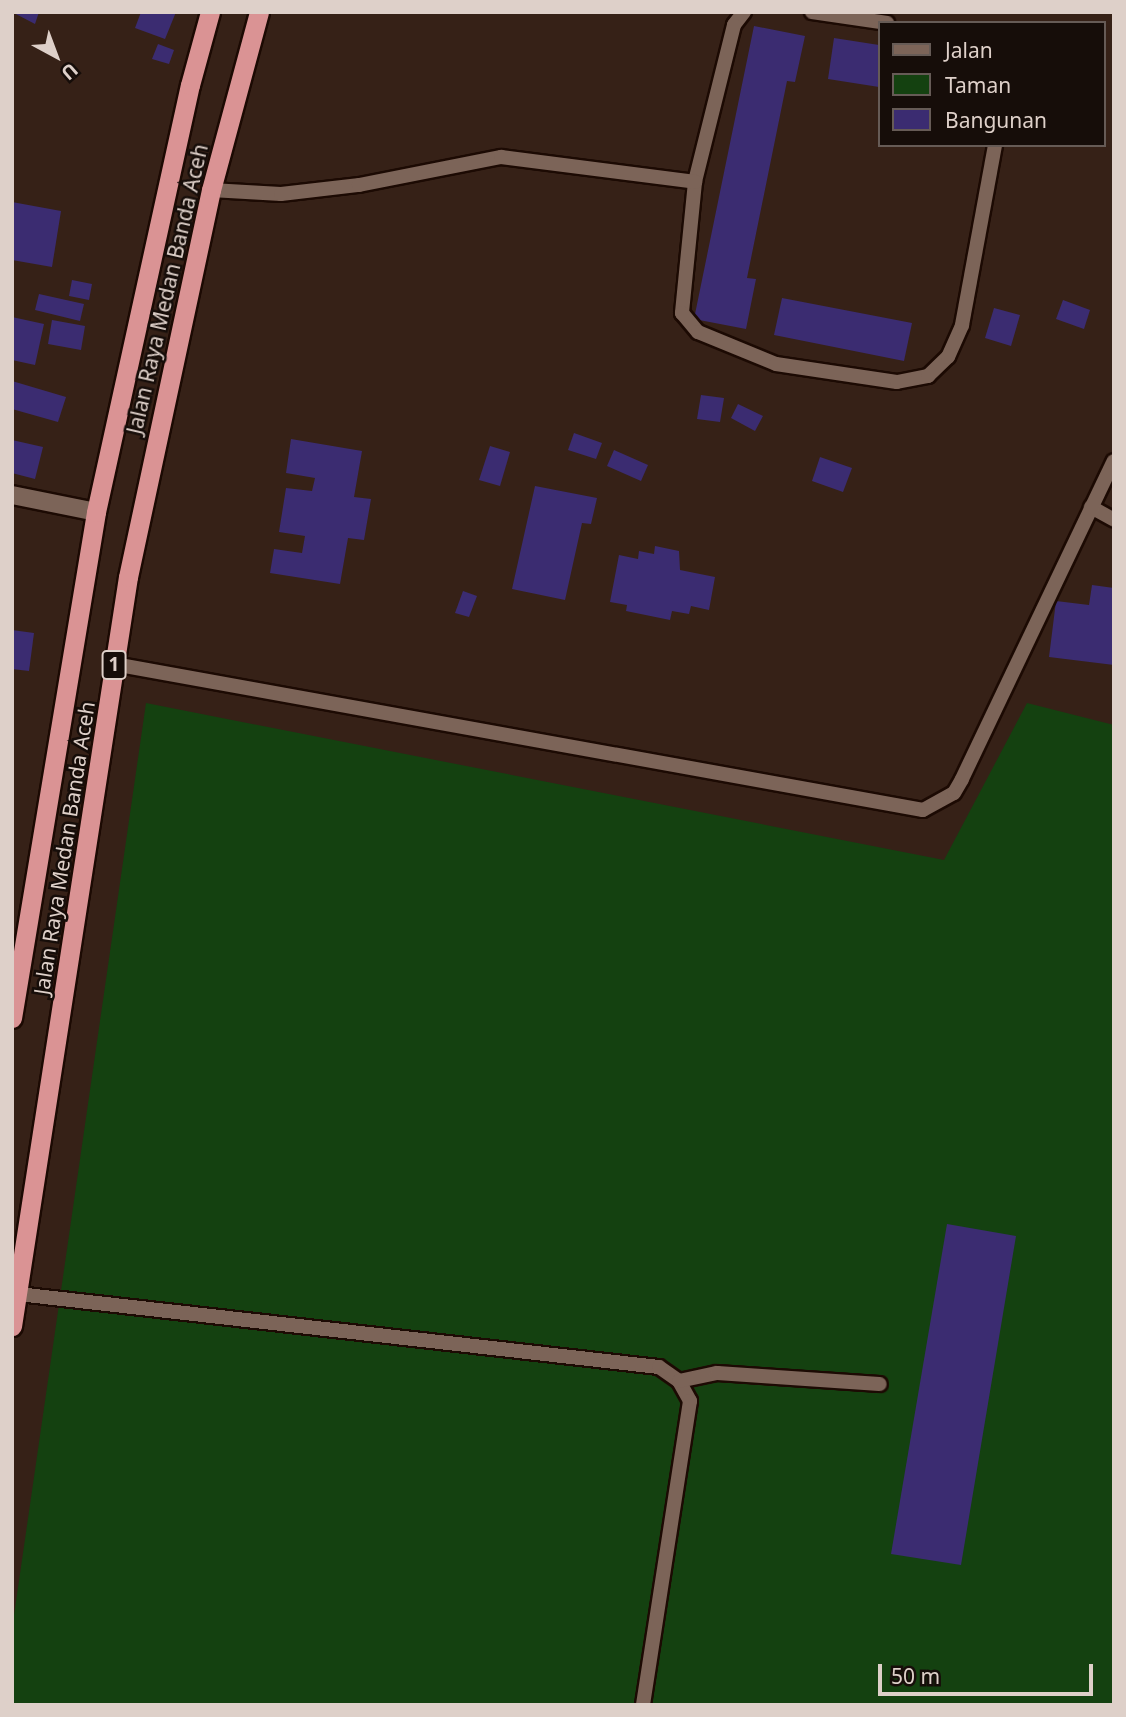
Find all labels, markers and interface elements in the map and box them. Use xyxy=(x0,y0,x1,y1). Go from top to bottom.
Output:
north arrow xyxy=(21,21,91,91)
legend xyxy=(878,21,1105,147)
text: Jalan xyxy=(945,36,993,64)
text: U xyxy=(56,57,84,86)
text: Taman xyxy=(945,71,1011,99)
text: Bangunan xyxy=(945,106,1047,134)
street label: Jalan Raya Medan Banda Aceh xyxy=(121,142,213,436)
road number: 1 xyxy=(100,650,128,680)
street label: Jalan Raya Medan Banda Aceh xyxy=(28,699,100,997)
scale bar xyxy=(881,1650,1096,1694)
text: 50 m xyxy=(891,1662,940,1690)

